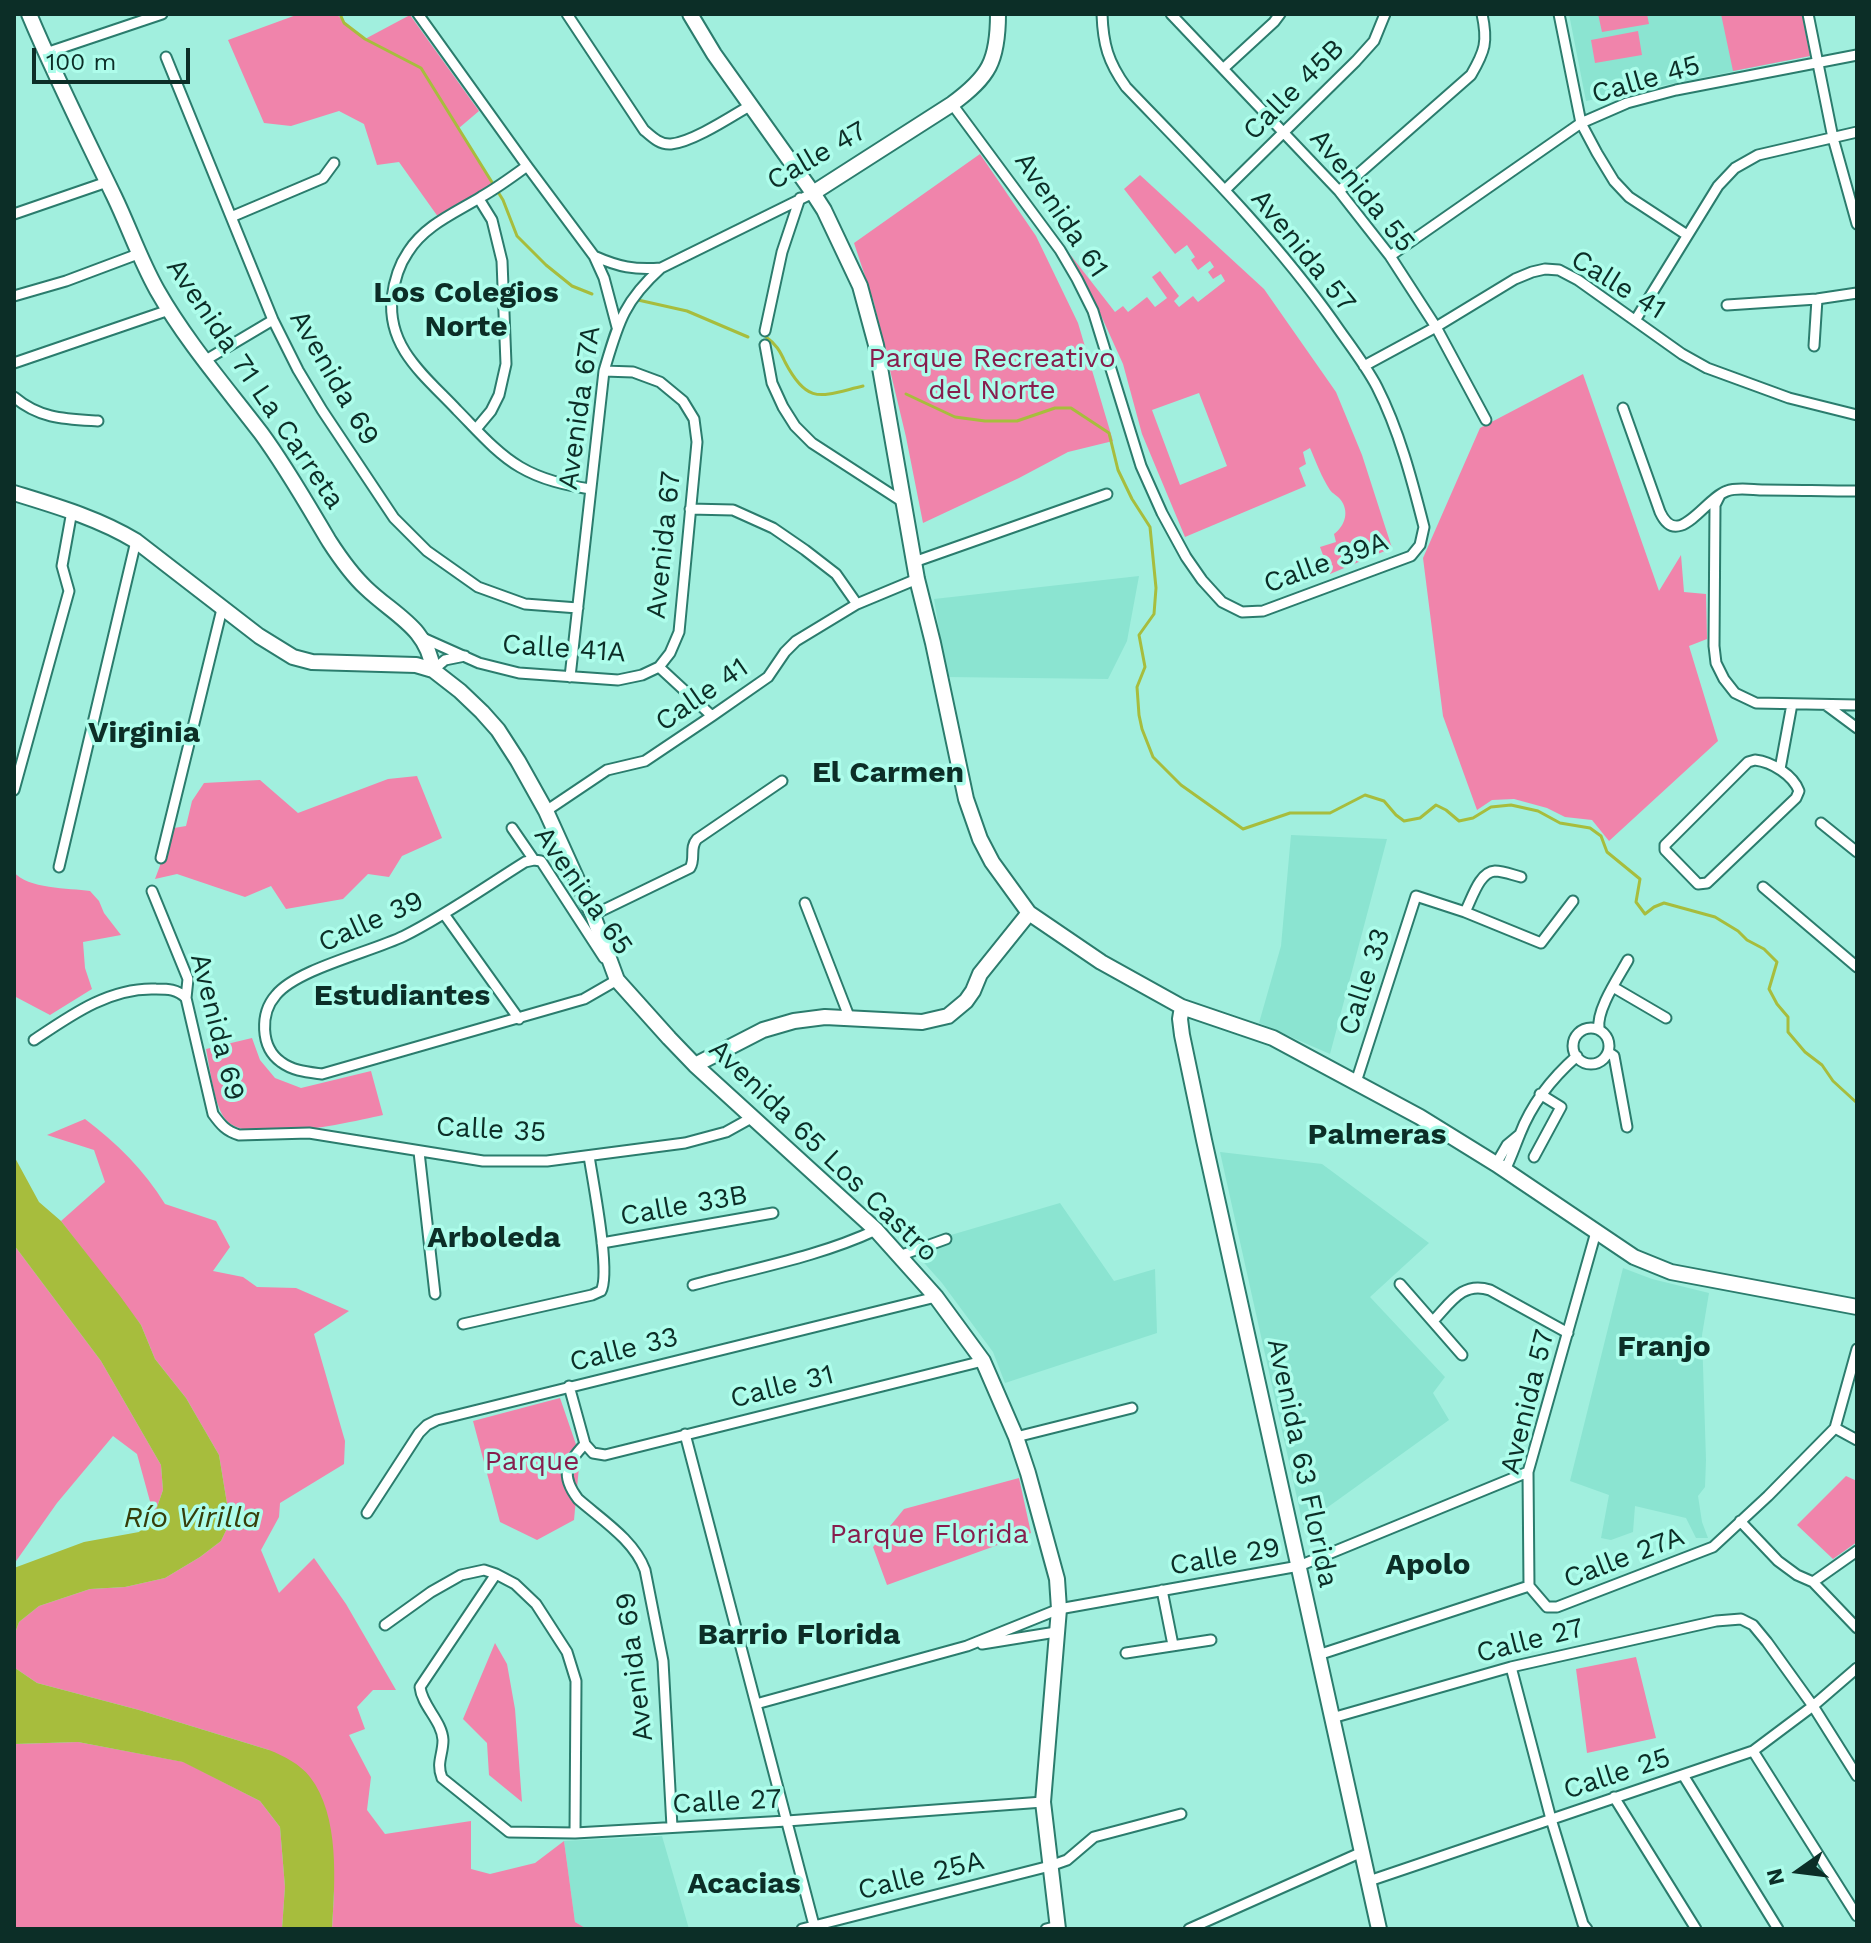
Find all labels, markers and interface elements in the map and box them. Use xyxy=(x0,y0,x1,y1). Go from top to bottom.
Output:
scale bar xyxy=(36,32,194,82)
street label: Calle 45B xyxy=(1236,32,1352,148)
text: 100 m xyxy=(46,48,116,76)
street label: Calle 45 xyxy=(1588,49,1704,111)
street label: Calle 47 xyxy=(761,114,873,198)
street label: Avenida 55 xyxy=(1302,123,1422,259)
street label: Avenida 61 xyxy=(1007,146,1115,284)
street label: Avenida 57 xyxy=(1243,183,1363,319)
street label: Calle 41 xyxy=(1564,243,1672,327)
street label: Avenida 71 La Carreta xyxy=(159,252,351,516)
district label: Los Colegios Norte xyxy=(373,275,559,346)
street label: Avenida 69 xyxy=(282,305,386,451)
street label: Avenida 67A xyxy=(552,324,608,492)
park label: Parque Recreativo del Norte xyxy=(868,342,1116,408)
street label: Avenida 67 xyxy=(640,469,688,621)
street label: Calle 39A xyxy=(1259,525,1393,601)
street label: Calle 41A xyxy=(501,628,627,670)
street label: Calle 41 xyxy=(649,651,755,739)
district label: Virginia xyxy=(88,715,200,751)
district label: El Carmen xyxy=(812,755,964,791)
street label: Avenida 65 xyxy=(526,820,640,962)
street label: Calle 39 xyxy=(313,884,429,960)
street label: Calle 33 xyxy=(1332,924,1398,1040)
street label: Avenida 69 xyxy=(183,950,251,1104)
district label: Estudiantes xyxy=(314,978,490,1014)
street label: Avenida 65 Los Castro xyxy=(701,1033,945,1269)
street label: Calle 35 xyxy=(435,1110,547,1150)
district label: Palmeras xyxy=(1308,1117,1446,1153)
street label: Calle 33B xyxy=(618,1178,750,1234)
district label: Arboleda xyxy=(427,1220,561,1256)
street label: Calle 33 xyxy=(566,1320,682,1380)
street label: Avenida 57 xyxy=(1494,1326,1562,1478)
district label: Franjo xyxy=(1617,1329,1711,1365)
street label: Avenida 63 Florida xyxy=(1259,1335,1345,1591)
street label: Calle 31 xyxy=(727,1358,837,1416)
park label: Parque xyxy=(485,1445,579,1479)
water label: Río Virilla xyxy=(124,1500,260,1536)
park label: Parque Florida xyxy=(829,1518,1029,1552)
street label: Calle 27A xyxy=(1559,1520,1689,1596)
street label: Calle 29 xyxy=(1167,1531,1283,1583)
district label: Apolo xyxy=(1386,1547,1470,1583)
street label: Avenida 69 xyxy=(609,1590,661,1744)
street label: Calle 27 xyxy=(1473,1611,1587,1671)
district label: Barrio Florida xyxy=(698,1617,900,1653)
street label: Calle 25 xyxy=(1559,1741,1675,1807)
street label: Calle 27 xyxy=(672,1782,782,1822)
north arrow xyxy=(1759,1831,1839,1911)
street label: Calle 25A xyxy=(854,1844,988,1908)
district label: Acacias xyxy=(687,1866,801,1902)
text: N xyxy=(1761,1866,1789,1888)

